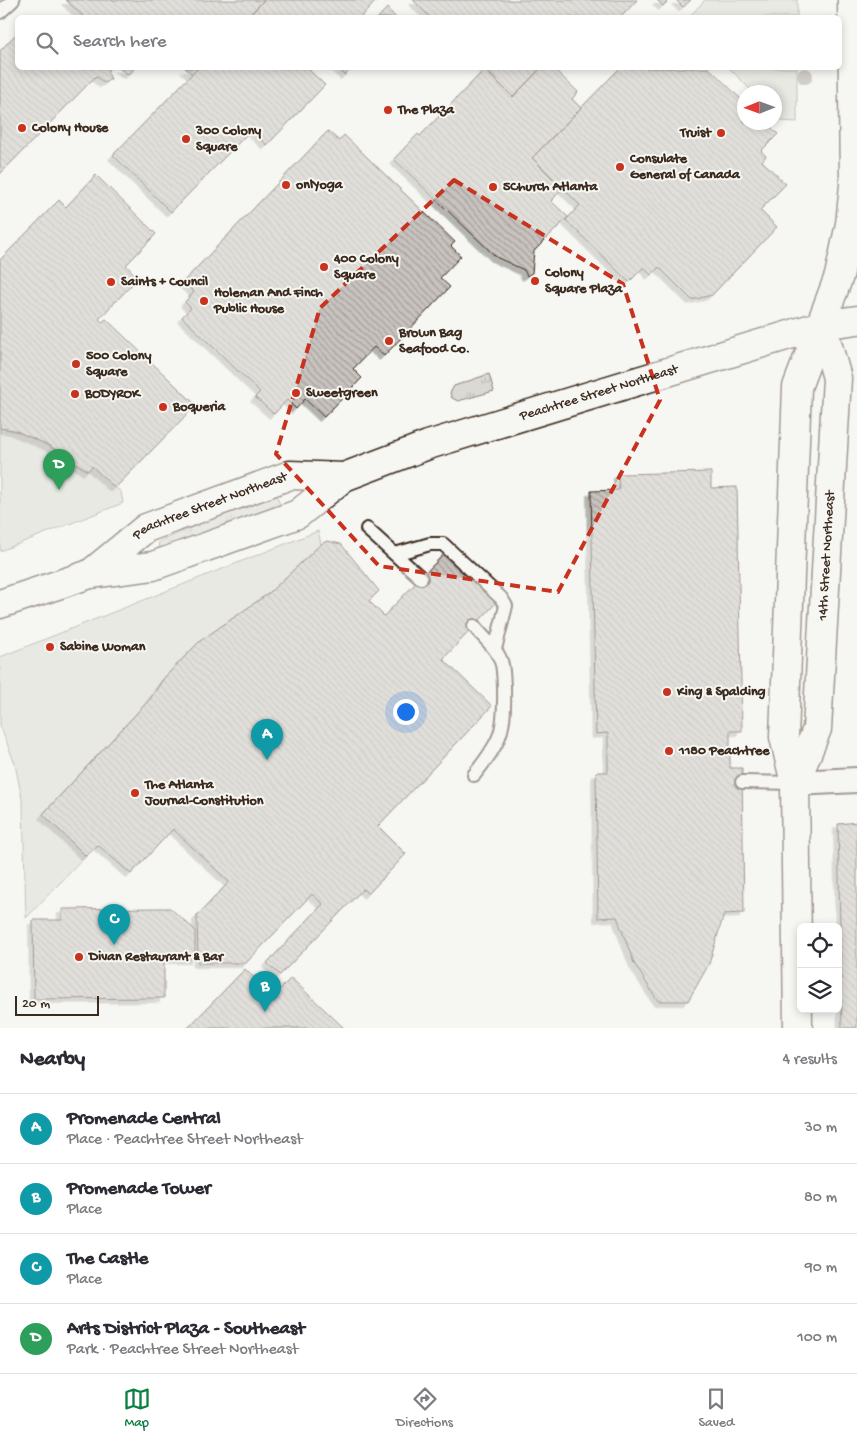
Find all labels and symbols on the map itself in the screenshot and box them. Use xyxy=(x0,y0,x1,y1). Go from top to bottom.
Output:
north arrow xyxy=(737,85,782,130)
place label: The Plaza xyxy=(397,102,455,119)
marker: The Plaza xyxy=(382,104,394,116)
place label: Colony House xyxy=(31,120,109,137)
marker: Colony House xyxy=(16,122,28,134)
place label: 300 Colony Square xyxy=(195,123,261,156)
place label: Truist xyxy=(679,125,712,142)
marker: Truist xyxy=(715,127,727,139)
marker: 300 Colony Square xyxy=(180,133,192,145)
place label: Consulate General of Canada xyxy=(629,151,741,184)
marker: Consulate General of Canada xyxy=(614,161,626,173)
place label: onlYoga xyxy=(295,177,344,194)
marker: onlYoga xyxy=(280,179,292,191)
place label: 5Church Atlanta xyxy=(503,179,599,196)
marker: 5Church Atlanta xyxy=(487,181,499,193)
place label: 400 Colony Square xyxy=(333,251,399,284)
marker: 400 Colony Square xyxy=(318,261,330,273)
place label: Colony Square Plaza xyxy=(544,265,623,298)
place label: Saints + Council xyxy=(121,274,208,291)
marker: Colony Square Plaza xyxy=(529,275,541,287)
marker: Saints + Council xyxy=(105,276,117,288)
place label: Holeman And Finch Public House xyxy=(213,285,323,318)
marker: Holeman And Finch Public House xyxy=(198,295,210,307)
place label: Brown Bag Seafood Co. xyxy=(398,325,470,358)
marker: Brown Bag Seafood Co. xyxy=(383,335,395,347)
place label: 500 Colony Square xyxy=(86,348,151,381)
marker: 500 Colony Square xyxy=(70,358,82,370)
street label: Peachtree Street Northeast xyxy=(517,360,681,425)
place label: Sweetgreen xyxy=(306,385,378,402)
place label: BODYROK xyxy=(84,386,142,403)
marker: Sweetgreen xyxy=(290,387,302,399)
marker: BODYROK xyxy=(69,388,81,400)
place label: Boqueria xyxy=(172,399,227,416)
marker: Boqueria xyxy=(157,401,169,413)
pin: D xyxy=(43,449,75,490)
street label: Peachtree Street Northeast xyxy=(128,468,291,545)
street label: 14th Street Northeast xyxy=(815,489,839,622)
place label: Sabine Woman xyxy=(60,639,146,656)
marker: Sabine Woman xyxy=(44,641,56,653)
place label: King & Spalding xyxy=(676,684,766,701)
marker: King & Spalding xyxy=(661,686,673,698)
your location xyxy=(393,699,419,725)
pin: A xyxy=(251,719,283,760)
place label: 1180 Peachtree xyxy=(678,743,770,760)
marker: 1180 Peachtree xyxy=(663,745,675,757)
place label: The Atlanta Journal-Constitution xyxy=(144,777,264,810)
marker: The Atlanta Journal-Constitution xyxy=(129,787,141,799)
pin: C xyxy=(98,904,130,945)
place label: Divan Restaurant & Bar xyxy=(87,949,225,966)
marker: Divan Restaurant & Bar xyxy=(73,951,85,963)
pin: B xyxy=(249,971,281,1012)
scale bar xyxy=(15,993,99,1016)

